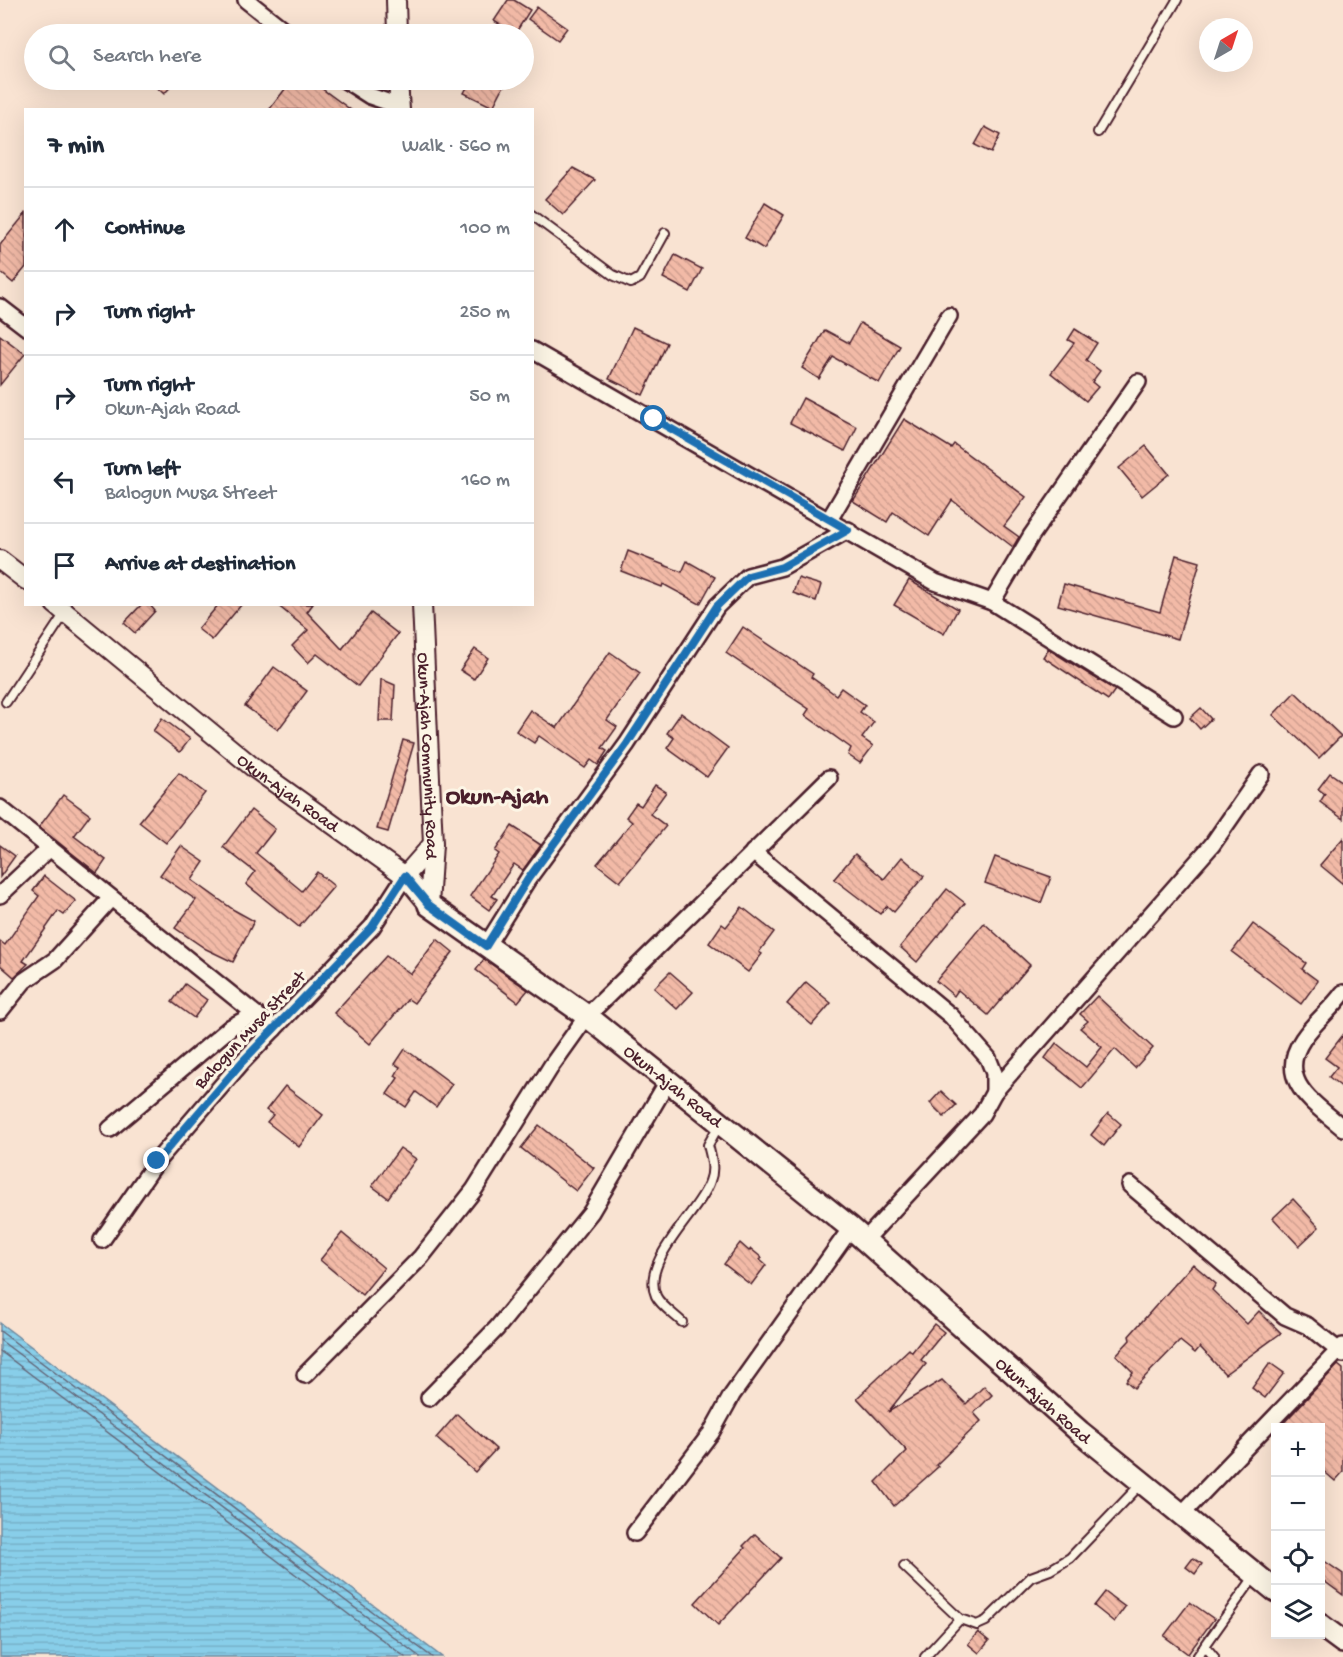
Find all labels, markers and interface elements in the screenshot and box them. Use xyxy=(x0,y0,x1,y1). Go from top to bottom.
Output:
north arrow xyxy=(1199,18,1253,72)
search box xyxy=(24,24,534,90)
icon: search xyxy=(45,41,78,74)
text: Search here xyxy=(93,44,201,70)
text: 7 min xyxy=(48,132,104,163)
text: Walk · 560 m xyxy=(402,136,510,159)
icon: ahead xyxy=(48,213,81,246)
text: Continue xyxy=(105,216,185,242)
text: 100 m xyxy=(460,218,510,241)
icon: right xyxy=(48,297,81,330)
text: Turn right xyxy=(105,300,193,326)
text: 250 m xyxy=(459,302,510,325)
text: Turn right xyxy=(105,373,193,399)
icon: right xyxy=(48,381,81,414)
text: 50 m xyxy=(469,386,510,409)
text: Okun-Ajah Road xyxy=(105,399,239,422)
route start xyxy=(640,405,666,431)
text: Turn left xyxy=(105,457,179,483)
icon: left xyxy=(48,465,81,498)
text: 160 m xyxy=(461,470,510,493)
text: Balogun Musa Street xyxy=(105,483,276,506)
icon: arrive xyxy=(48,549,81,582)
text: Arrive at destination xyxy=(105,552,295,578)
street label: Okun-Ajah Community Road xyxy=(411,652,441,861)
street label: Okun-Ajah Road xyxy=(232,750,343,839)
district label: Okun-Ajah xyxy=(446,784,548,813)
street label: Balogun Musa Street xyxy=(190,966,312,1095)
street label: Okun-Ajah Road xyxy=(618,1041,727,1134)
route end xyxy=(143,1147,169,1173)
street label: Okun-Ajah Road xyxy=(990,1354,1095,1451)
map controls xyxy=(1271,1423,1325,1639)
button: + xyxy=(1271,1423,1325,1477)
button: − xyxy=(1271,1477,1325,1531)
button: locate xyxy=(1271,1531,1325,1585)
button: layers xyxy=(1271,1585,1325,1639)

